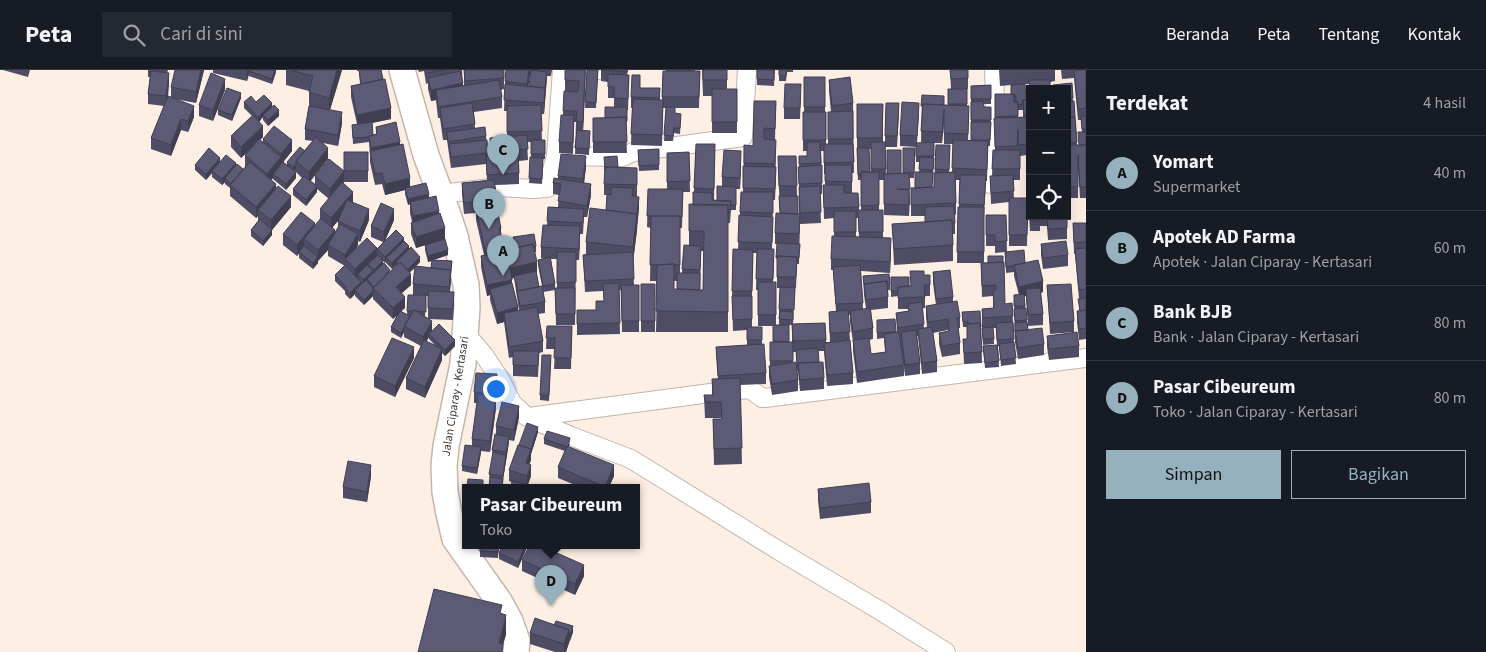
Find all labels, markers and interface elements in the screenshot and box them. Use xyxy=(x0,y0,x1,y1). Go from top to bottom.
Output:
search box xyxy=(102,12,452,57)
text: Peta xyxy=(25,17,72,52)
icon: search xyxy=(120,21,148,49)
text: Cari di sini xyxy=(160,21,243,48)
text: Beranda xyxy=(1166,22,1229,47)
text: Peta xyxy=(1257,22,1290,47)
text: Tentang xyxy=(1318,22,1379,47)
text: Kontak xyxy=(1407,22,1461,47)
map controls xyxy=(1026,85,1071,220)
button: + xyxy=(1026,85,1071,130)
text: Terdekat xyxy=(1106,88,1188,118)
text: 4 hasil xyxy=(1423,92,1466,114)
button: − xyxy=(1026,130,1071,175)
pin: C xyxy=(487,134,519,175)
text: Yomart xyxy=(1153,149,1214,176)
text: A xyxy=(1117,162,1127,184)
text: 40 m xyxy=(1434,162,1466,184)
button: locate xyxy=(1026,175,1071,220)
text: Supermarket xyxy=(1153,176,1240,198)
pin: B xyxy=(473,188,505,229)
text: Apotek AD Farma xyxy=(1153,224,1296,251)
pin: A xyxy=(487,235,519,276)
text: B xyxy=(1117,237,1127,259)
text: 60 m xyxy=(1434,237,1466,259)
text: Apotek · Jalan Ciparay - Kertasari xyxy=(1153,251,1372,273)
text: Bank BJB xyxy=(1153,299,1232,326)
text: C xyxy=(1117,312,1127,334)
text: 80 m xyxy=(1434,312,1466,334)
text: Bank · Jalan Ciparay - Kertasari xyxy=(1153,326,1359,348)
street label: Jalan Ciparay - Kertasari xyxy=(438,335,473,457)
text: Pasar Cibeureum xyxy=(1153,374,1296,401)
your location xyxy=(483,376,509,402)
text: D xyxy=(1117,387,1127,409)
text: 80 m xyxy=(1434,387,1466,409)
text: Toko · Jalan Ciparay - Kertasari xyxy=(1153,401,1358,423)
button: Simpan xyxy=(1106,450,1281,499)
button: Bagikan xyxy=(1291,450,1466,499)
popup xyxy=(462,484,640,549)
text: Pasar Cibeureum xyxy=(480,492,622,519)
text: Toko xyxy=(480,519,512,541)
pin: D xyxy=(535,565,567,606)

